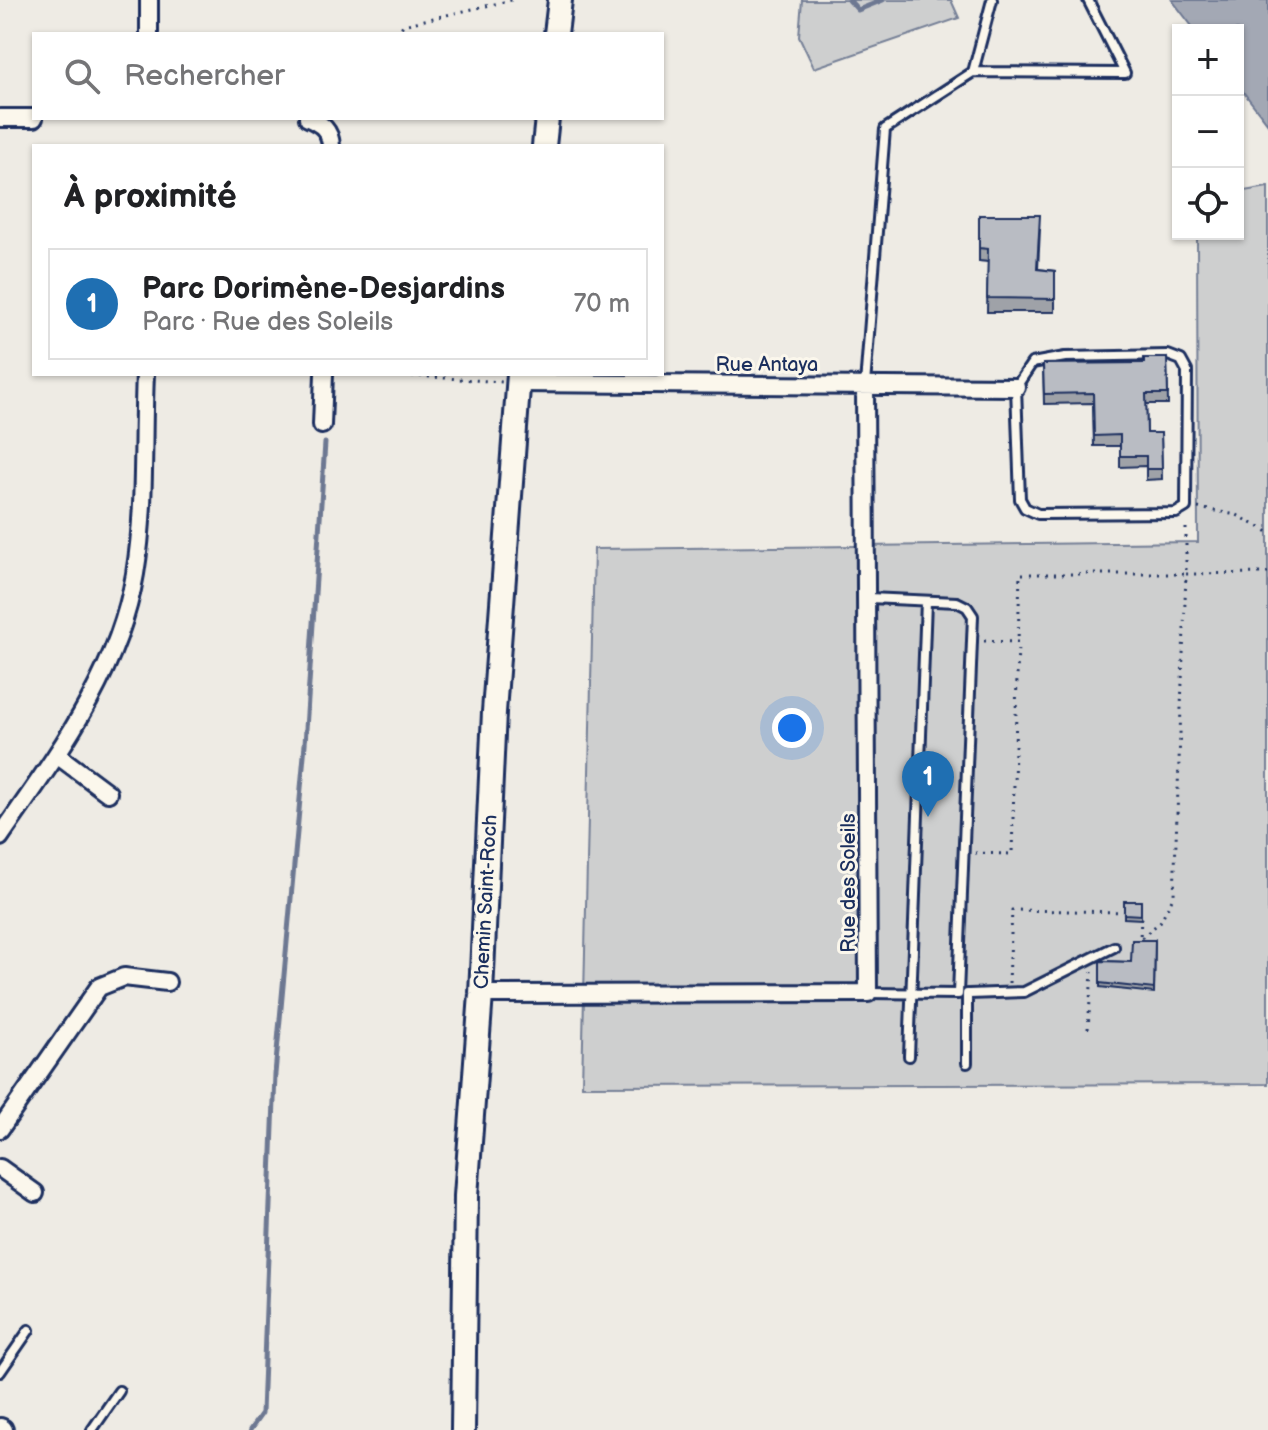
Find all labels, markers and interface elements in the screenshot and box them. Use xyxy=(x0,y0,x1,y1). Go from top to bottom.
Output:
map controls xyxy=(1172,24,1244,240)
button: + xyxy=(1172,24,1244,96)
search box xyxy=(32,32,664,120)
icon: search xyxy=(60,54,104,98)
text: Rechercher xyxy=(124,58,285,94)
button: − xyxy=(1172,96,1244,168)
button: locate xyxy=(1172,168,1244,240)
text: À proximité xyxy=(64,176,237,217)
text: Parc Dorimène-Desjardins xyxy=(142,271,505,307)
text: 1 xyxy=(87,289,97,320)
text: 70 m xyxy=(573,289,630,320)
text: Parc · Rue des Soleils xyxy=(142,307,393,338)
street label: Rue Antaya xyxy=(716,353,818,377)
your location xyxy=(772,708,812,748)
pin: 1 xyxy=(902,751,954,817)
street label: Rue des Soleils xyxy=(837,813,861,953)
street label: Chemin Saint-Roch xyxy=(469,814,503,990)

